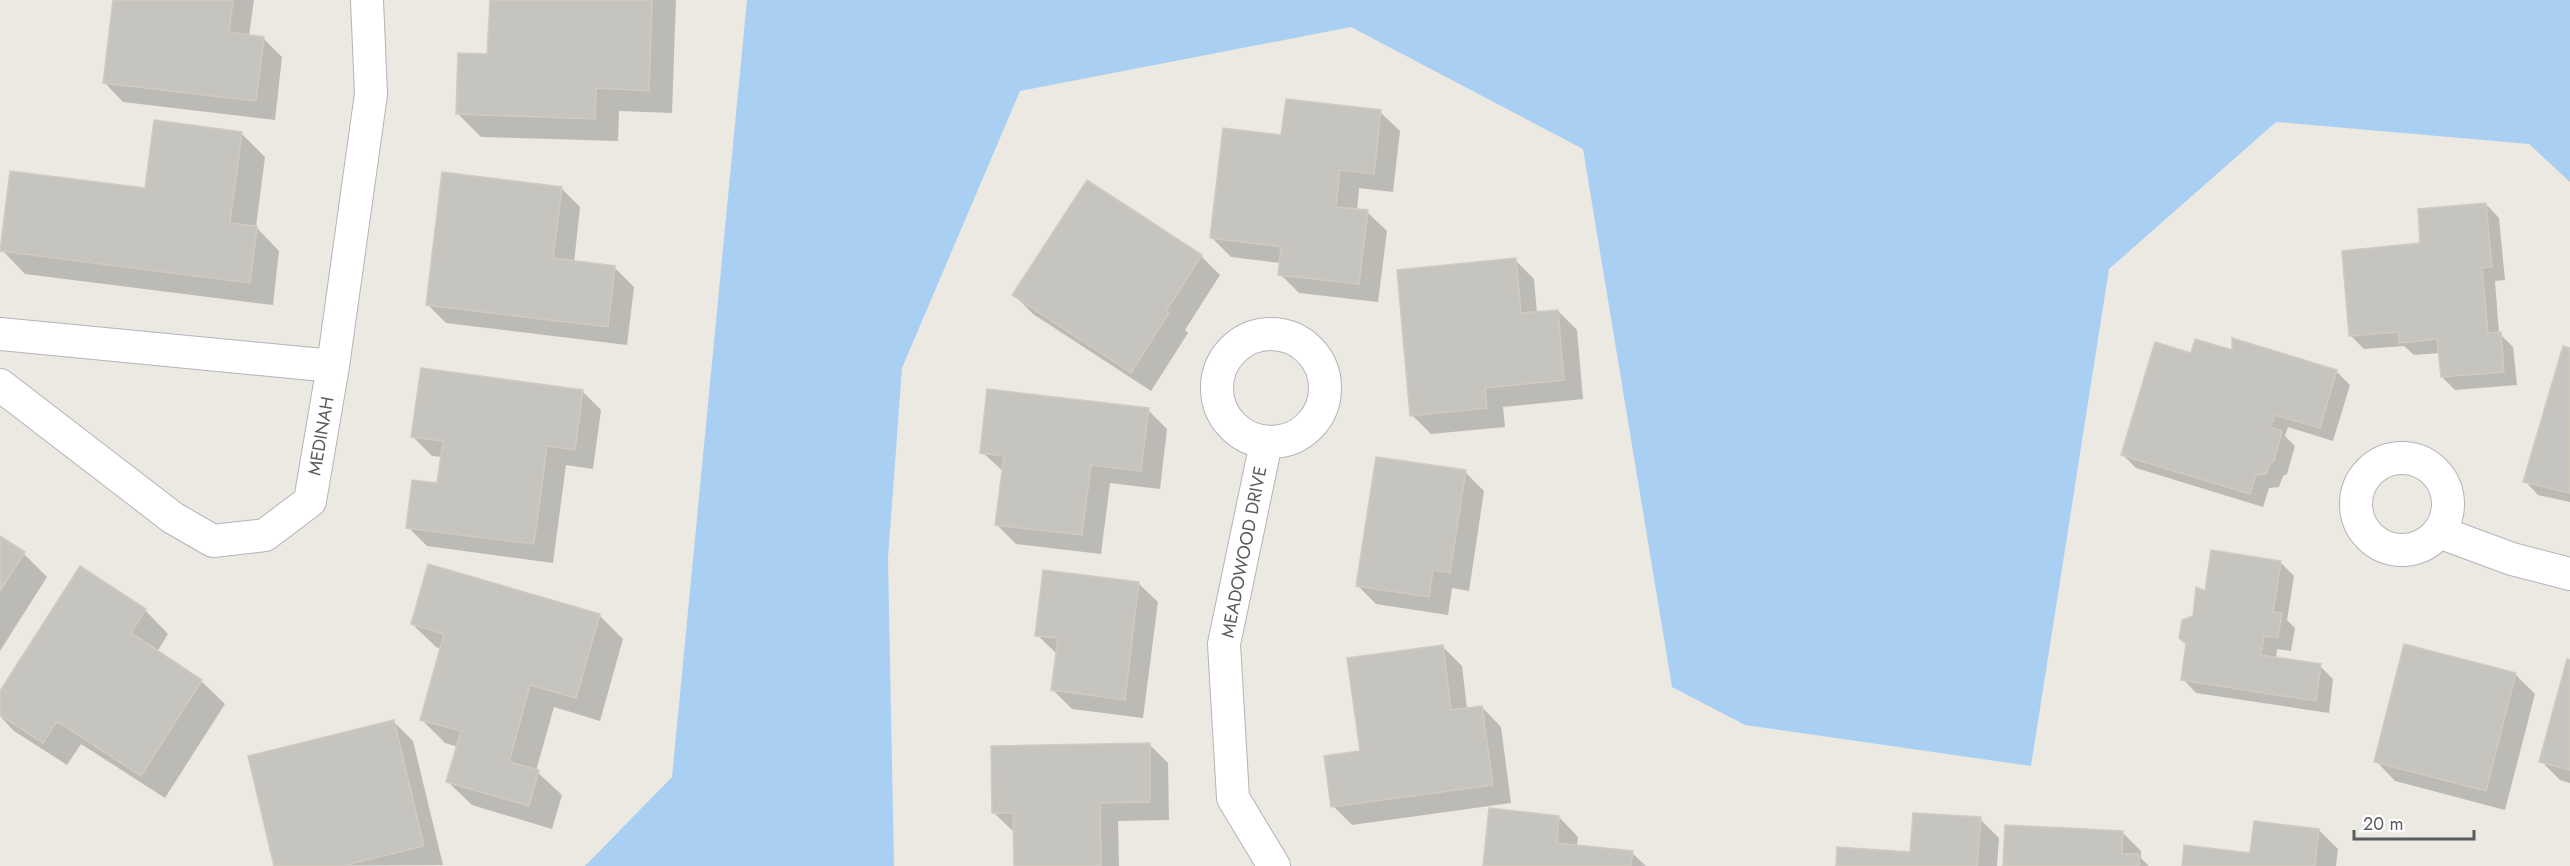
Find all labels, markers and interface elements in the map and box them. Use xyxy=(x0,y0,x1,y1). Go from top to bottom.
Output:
street label: MEDINAH xyxy=(301,394,341,478)
street label: MEADOWOOD DRIVE xyxy=(1215,464,1273,640)
scale bar xyxy=(2354,803,2474,841)
text: 20 m xyxy=(2363,811,2403,837)

